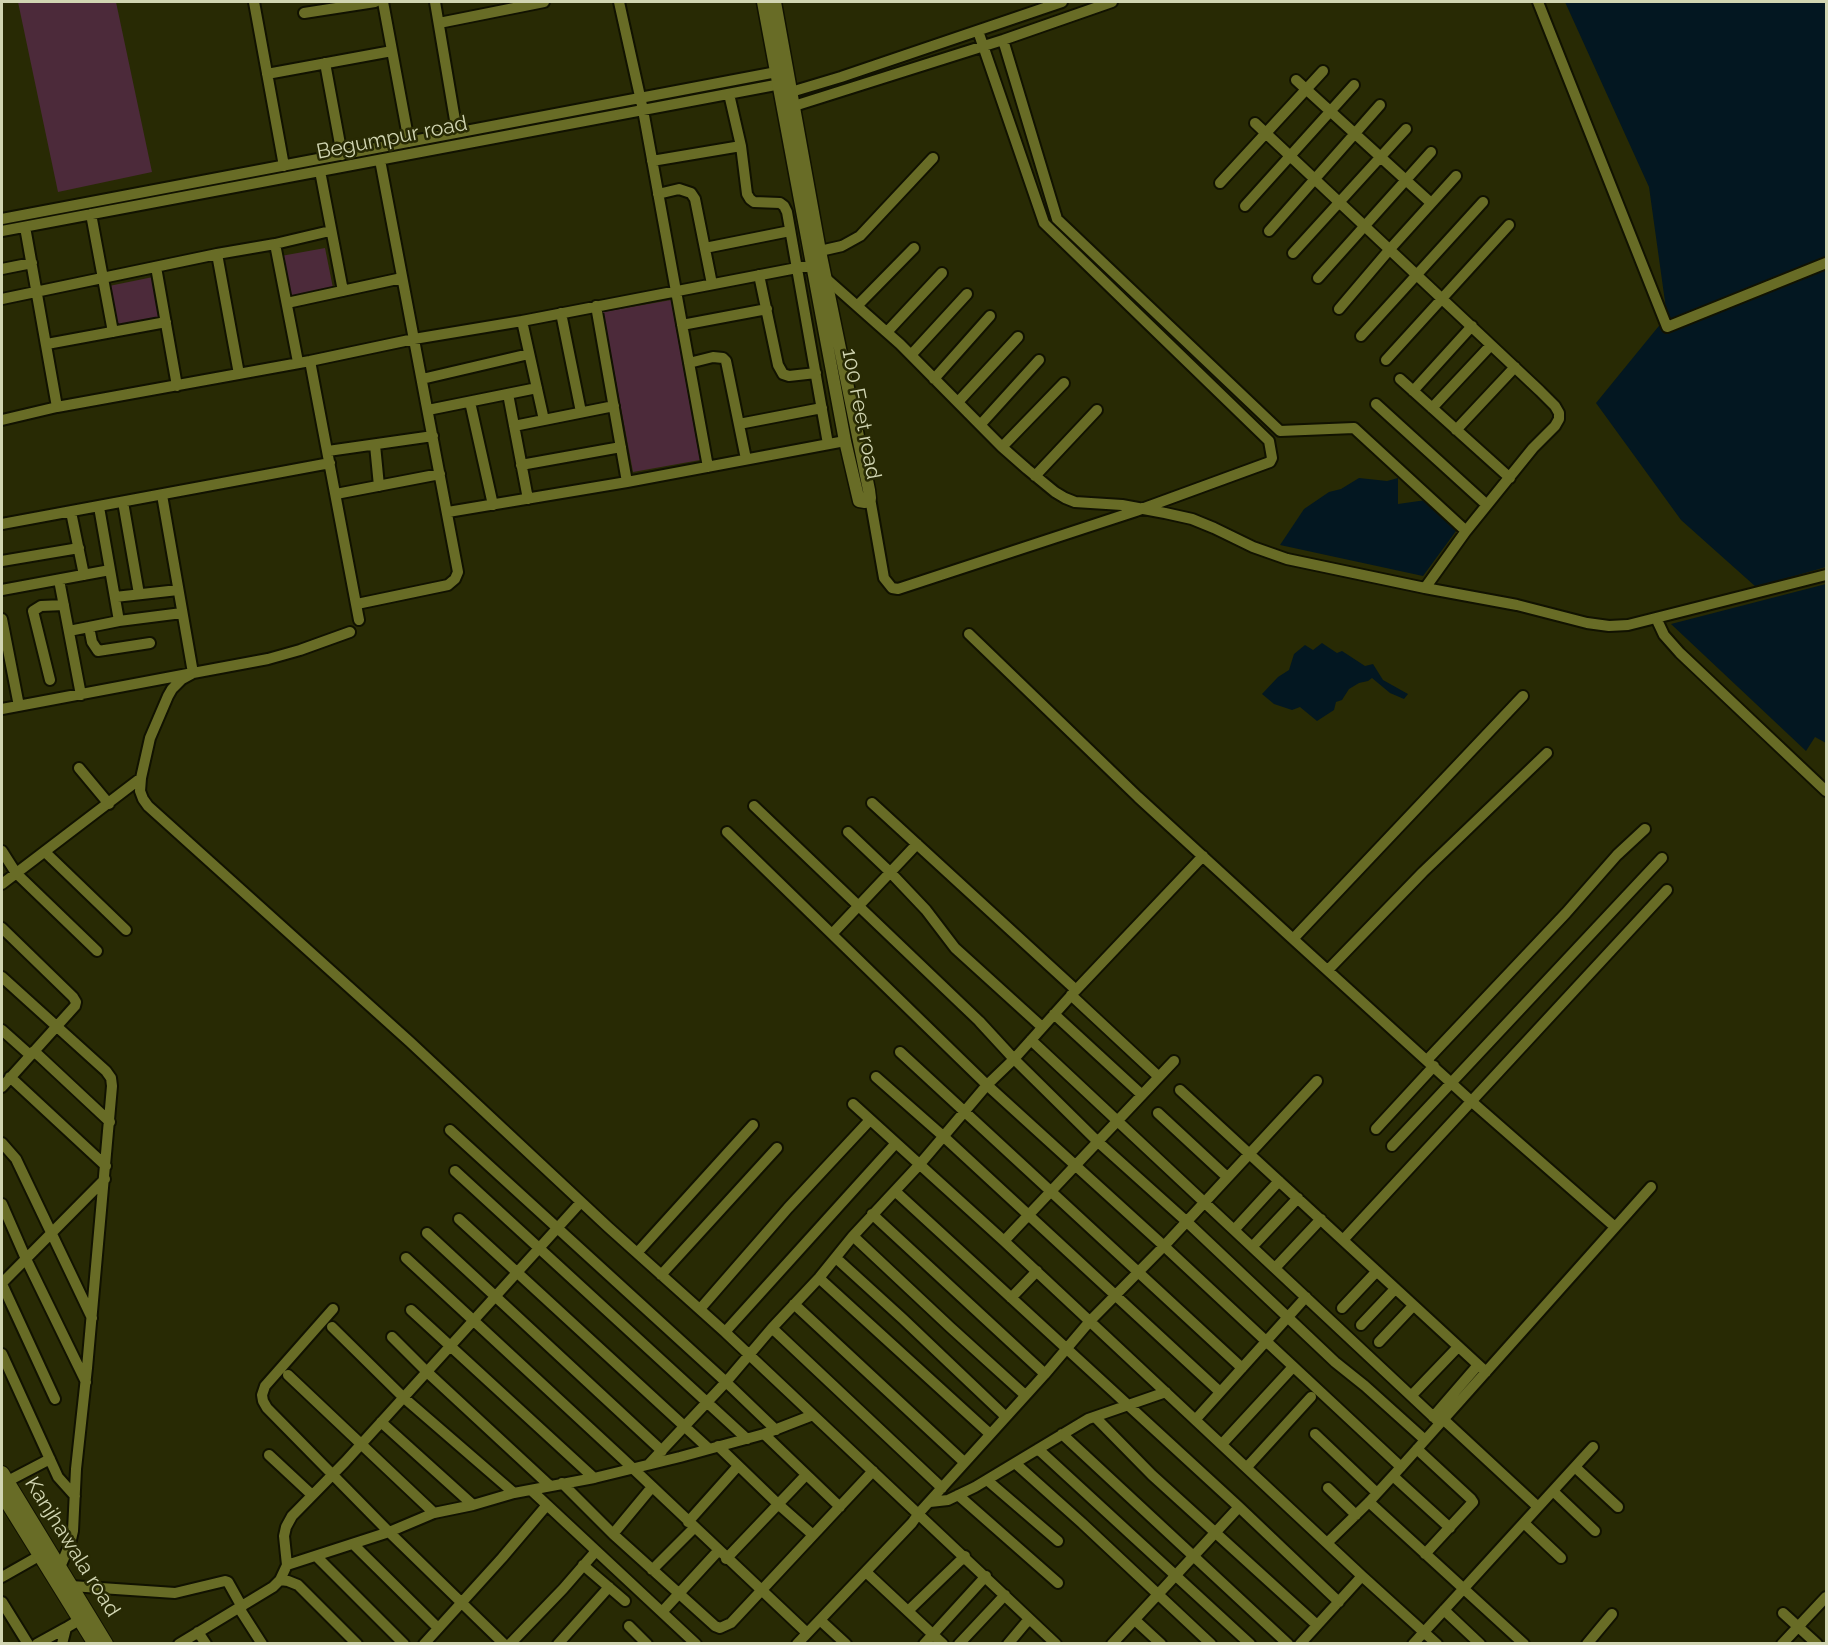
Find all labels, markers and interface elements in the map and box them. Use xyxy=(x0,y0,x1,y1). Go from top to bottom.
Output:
street label: Begumpur road xyxy=(314,111,470,165)
street label: 100 Feet road xyxy=(836,346,886,482)
street label: Kanjhawala road xyxy=(19,1472,125,1622)

